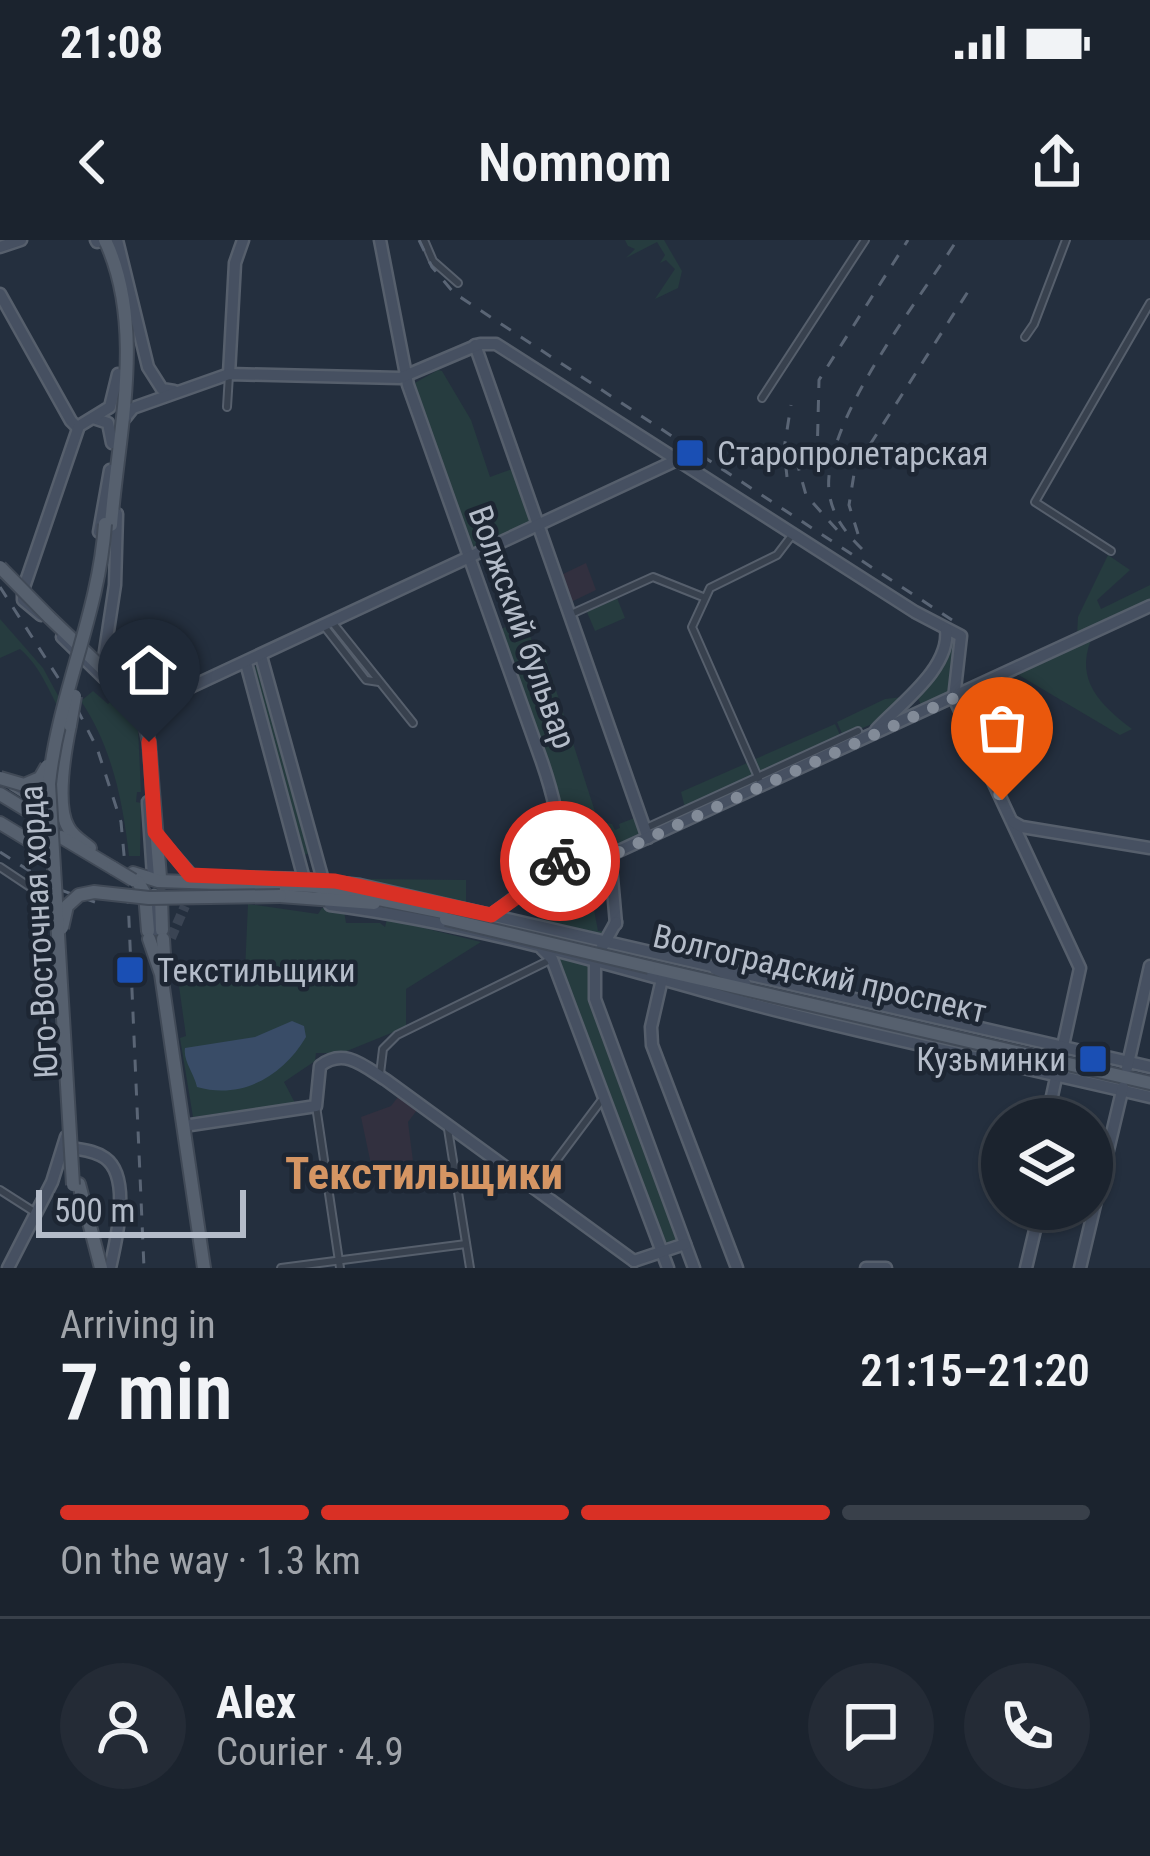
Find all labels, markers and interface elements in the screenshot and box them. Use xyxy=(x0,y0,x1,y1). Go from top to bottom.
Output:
text: 21:08 xyxy=(60,16,163,69)
icon: back xyxy=(60,129,126,195)
icon: share xyxy=(1024,129,1090,195)
text: Nomnom xyxy=(478,131,672,194)
place label: Старопролетарская xyxy=(717,434,988,473)
marker: Старопролетарская xyxy=(674,437,706,469)
street label: Волжский бульвар xyxy=(461,500,585,754)
pin xyxy=(98,619,200,742)
icon: home xyxy=(116,637,182,703)
pin xyxy=(951,677,1053,800)
icon: bag xyxy=(969,695,1035,761)
street label: Юго-Восточная хорда xyxy=(11,784,66,1080)
courier xyxy=(500,801,620,921)
icon: bike xyxy=(527,828,593,894)
street label: Волгоградский проспект xyxy=(649,916,990,1031)
place label: Текстильщики xyxy=(157,951,356,990)
marker: Текстильщики xyxy=(114,954,146,986)
place label: Кузьминки xyxy=(916,1040,1066,1079)
marker: Кузьминки xyxy=(1077,1043,1109,1075)
map controls xyxy=(981,1098,1113,1230)
button: layers xyxy=(981,1098,1113,1230)
district label: Текстильщики xyxy=(285,1147,563,1200)
scale bar xyxy=(36,1184,246,1237)
text: 500 m xyxy=(54,1191,135,1230)
text: Arriving in xyxy=(60,1302,216,1348)
text: 21:15–21:20 xyxy=(860,1344,1090,1397)
text: 7 min xyxy=(60,1347,233,1438)
text: On the way · 1.3 km xyxy=(60,1538,361,1584)
button: person xyxy=(60,1663,186,1789)
button: chat xyxy=(808,1663,934,1789)
button: phone xyxy=(964,1663,1090,1789)
text: Alex xyxy=(216,1676,296,1729)
text: Courier · 4.9 xyxy=(216,1729,404,1775)

